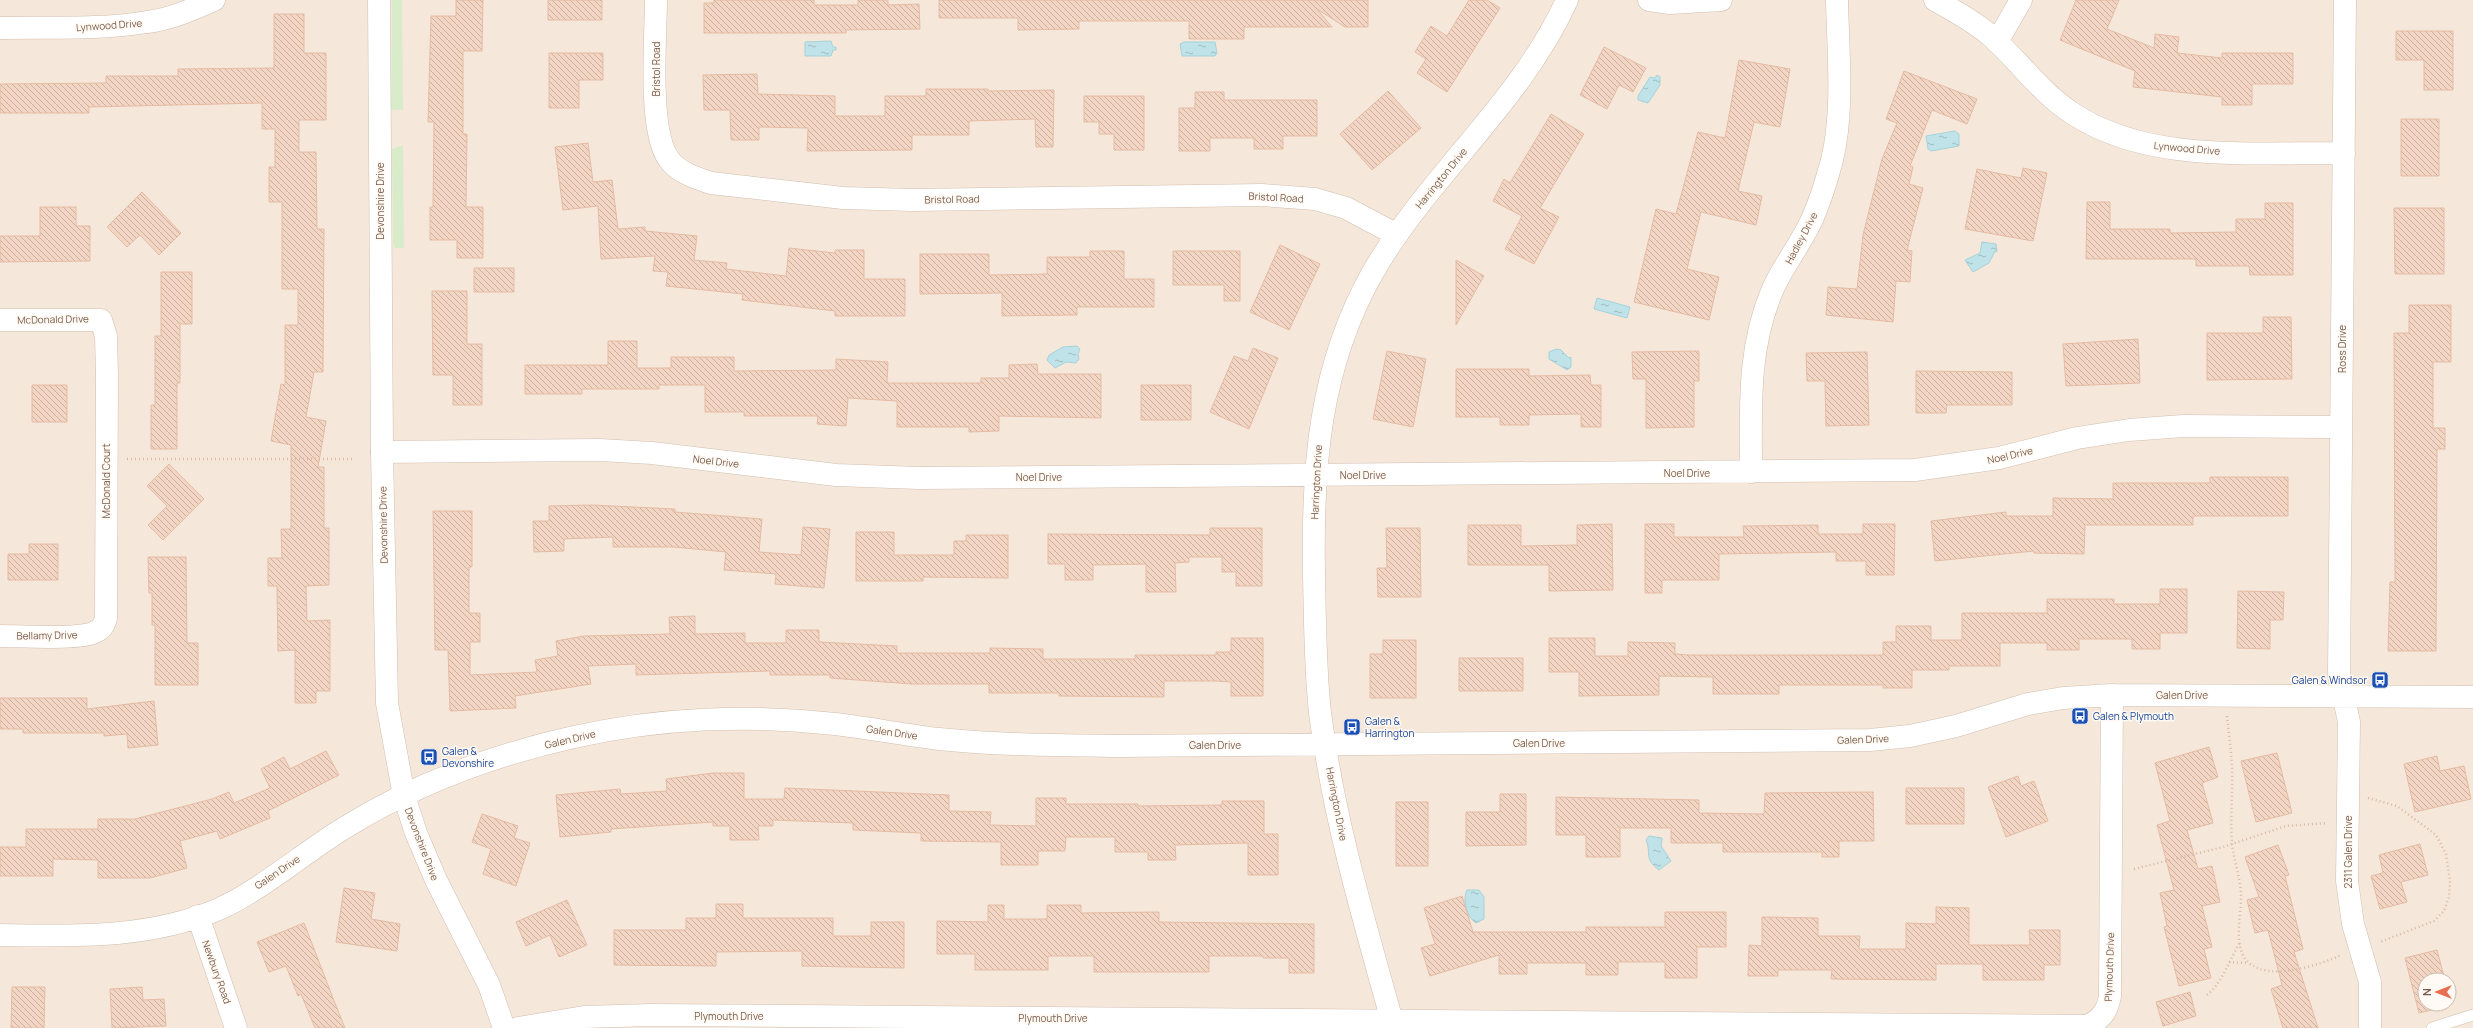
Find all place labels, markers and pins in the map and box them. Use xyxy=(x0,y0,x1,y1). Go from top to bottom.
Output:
bus stop icon: Galen & Windsor xyxy=(2370,670,2390,690)
place label: Galen & Windsor xyxy=(2292,673,2367,687)
bus stop icon: Galen & Plymouth xyxy=(2070,706,2090,726)
place label: Galen & Plymouth xyxy=(2093,709,2174,723)
place label: Galen & Harrington xyxy=(1365,714,1415,740)
bus stop icon: Galen & Harrington xyxy=(1342,717,1362,737)
place label: Galen & Devonshire xyxy=(442,744,494,770)
bus stop icon: Galen & Devonshire xyxy=(419,747,439,767)

